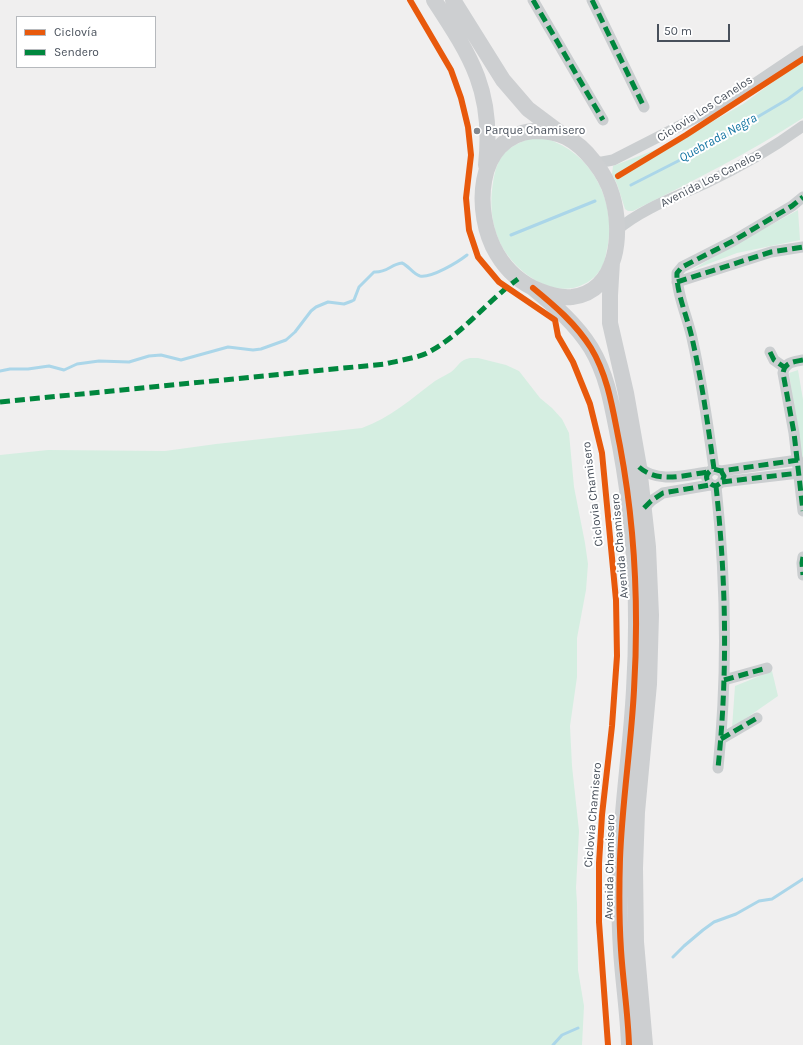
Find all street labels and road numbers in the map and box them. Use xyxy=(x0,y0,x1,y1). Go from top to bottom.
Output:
street label: Ciclovia Los Canelos xyxy=(655,73,755,145)
street label: Avenida Los Canelos xyxy=(658,147,764,211)
street label: Ciclovia Chamisero xyxy=(579,441,607,547)
street label: Avenida Chamisero xyxy=(608,493,632,599)
street label: Ciclovia Chamisero xyxy=(581,762,605,868)
street label: Avenida Chamisero xyxy=(602,814,618,920)

